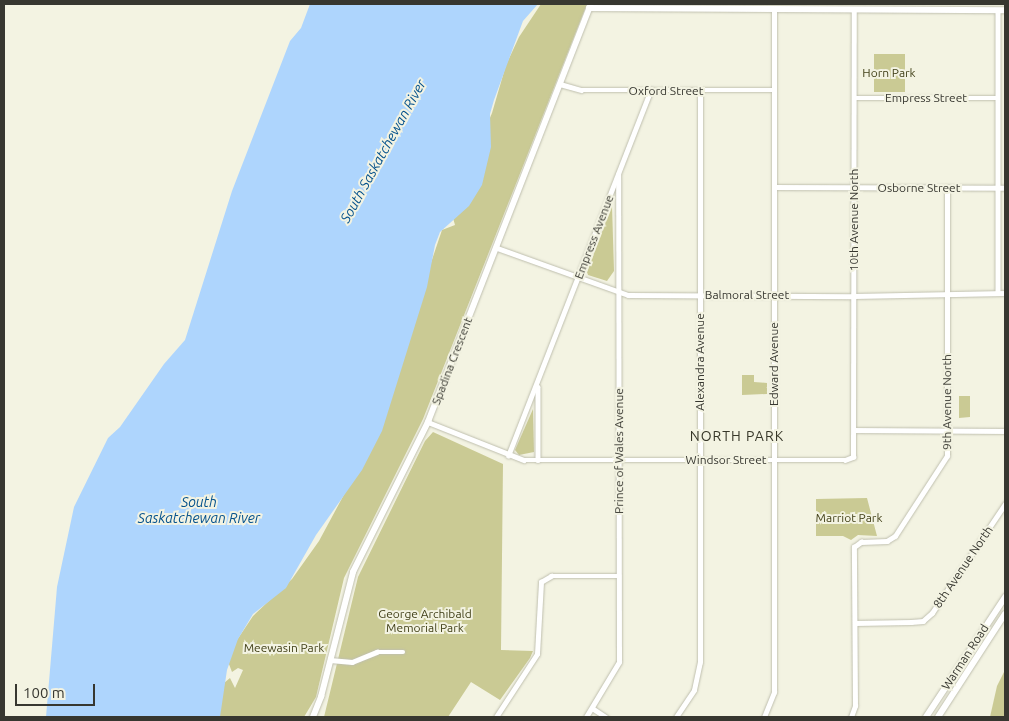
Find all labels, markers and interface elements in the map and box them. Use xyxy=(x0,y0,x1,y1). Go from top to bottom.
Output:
park label: Horn Park xyxy=(862,66,916,80)
water label: South Saskatchewan River xyxy=(337,77,429,225)
street label: Oxford Street xyxy=(629,84,703,98)
street label: Empress Street xyxy=(885,91,967,105)
street label: 10th Avenue North xyxy=(847,169,861,271)
street label: Osborne Street xyxy=(878,181,960,195)
street label: Empress Avenue xyxy=(571,193,617,281)
street label: Balmoral Street xyxy=(705,288,789,302)
street label: Alexandra Avenue xyxy=(693,313,707,411)
street label: Spadina Crescent xyxy=(429,315,475,407)
street label: Edward Avenue xyxy=(767,322,781,406)
street label: 9th Avenue North xyxy=(940,354,954,450)
street label: Prince of Wales Avenue xyxy=(612,388,626,514)
district label: NORTH PARK xyxy=(689,428,785,444)
street label: Windsor Street xyxy=(685,453,767,467)
water label: South Saskatchewan River xyxy=(138,494,260,526)
park label: Marriot Park xyxy=(816,511,882,525)
street label: 8th Avenue North xyxy=(930,523,996,611)
park label: George Archibald Memorial Park xyxy=(378,607,472,635)
street label: Warman Road xyxy=(938,621,992,693)
park label: Meewasin Park xyxy=(244,641,324,655)
scale bar xyxy=(18,674,98,706)
text: 100 m xyxy=(23,684,65,701)

